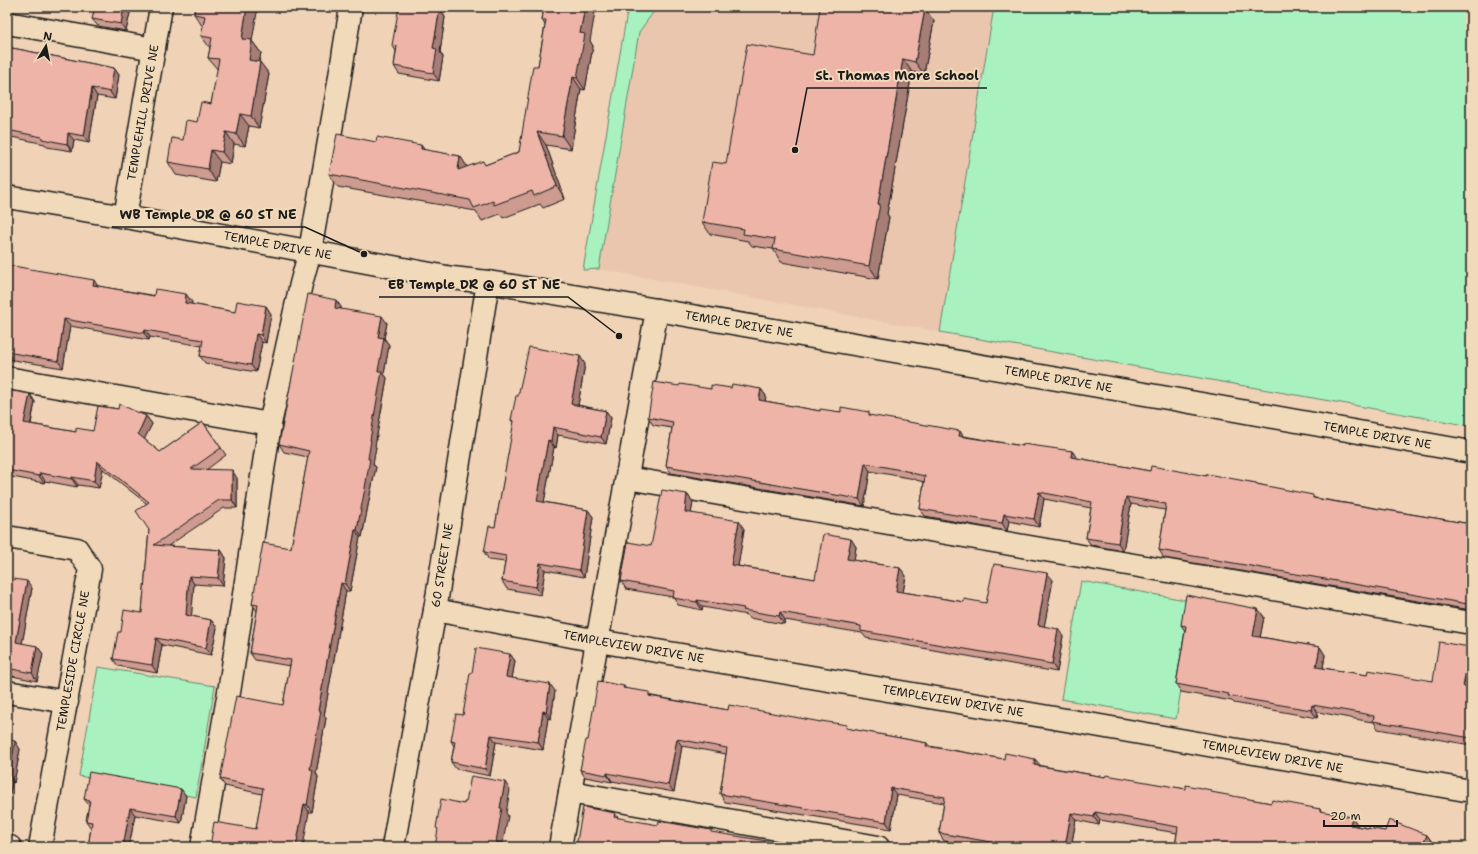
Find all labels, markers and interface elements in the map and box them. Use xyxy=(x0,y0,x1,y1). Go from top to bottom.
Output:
north arrow xyxy=(26,26,66,66)
text: N xyxy=(42,29,54,45)
street label: TEMPLEHILL DRIVE NE xyxy=(123,43,162,182)
callout: St. Thomas More School xyxy=(807,63,987,88)
text: St. Thomas More School xyxy=(815,67,979,84)
callout: WB Temple DR @ 60 ST NE xyxy=(112,202,305,227)
text: WB Temple DR @ 60 ST NE xyxy=(119,206,297,223)
street label: TEMPLE DRIVE NE xyxy=(222,228,333,263)
callout: EB Temple DR @ 60 ST NE xyxy=(379,272,568,297)
text: EB Temple DR @ 60 ST NE xyxy=(388,276,561,293)
street label: TEMPLE DRIVE NE xyxy=(683,307,794,341)
street label: TEMPLE DRIVE NE xyxy=(1003,362,1114,396)
street label: TEMPLE DRIVE NE xyxy=(1322,418,1433,453)
street label: 60 STREET NE xyxy=(428,522,457,609)
street label: TEMPLESIDE CIRCLE NE xyxy=(53,589,93,733)
street label: TEMPLEVIEW DRIVE NE xyxy=(562,627,705,667)
street label: TEMPLEVIEW DRIVE NE xyxy=(881,681,1025,721)
street label: TEMPLEVIEW DRIVE NE xyxy=(1200,736,1344,776)
scale bar xyxy=(1324,802,1397,828)
text: 20 m xyxy=(1330,808,1361,824)

